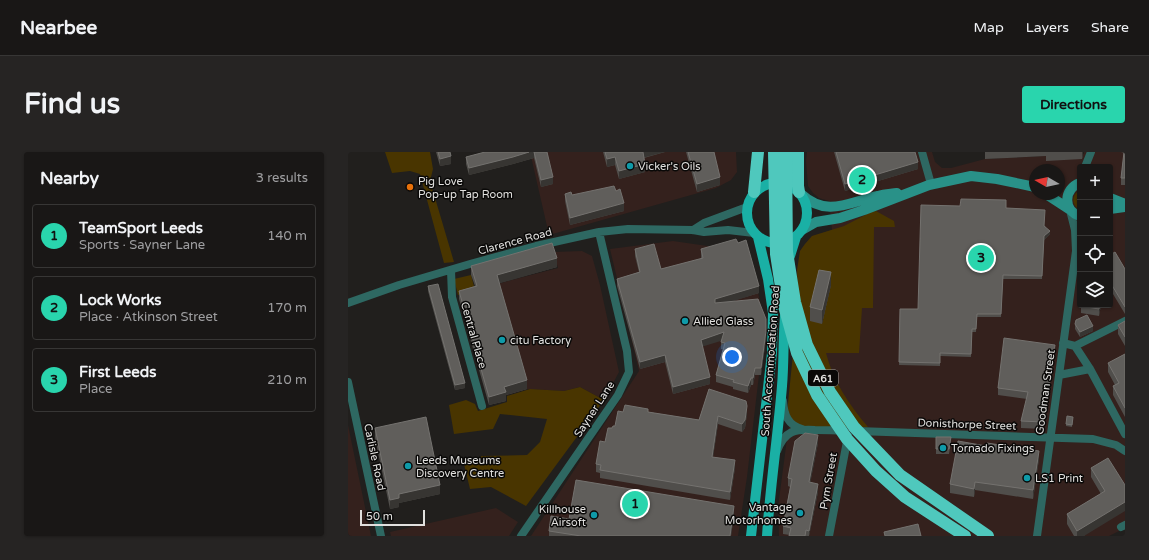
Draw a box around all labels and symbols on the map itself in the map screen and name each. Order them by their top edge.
place label: Vicker's Oils [638,160,701,173]
marker: Vicker's Oils [625,161,635,171]
north arrow [1029,164,1065,200]
pin: 2 [849,165,875,195]
place label: Pig Love Pop-up Tap Room [418,175,513,201]
marker: Pig Love Pop-up Tap Room [405,182,415,192]
street label: Clarence Road [477,225,554,258]
pin: 3 [968,243,994,273]
street label: South Accommodation Road [759,285,782,437]
street label: Central Place [458,300,489,370]
place label: Allied Glass [693,315,753,328]
marker: Allied Glass [680,316,690,326]
place label: citu Factory [510,334,571,347]
marker: citu Factory [497,335,507,345]
your location [722,347,742,367]
street label: Goodman Street [1033,349,1058,436]
road number: A61 [808,370,838,386]
street label: Sayner Lane [571,379,617,440]
street label: Donisthorpe Street [917,416,1017,433]
street label: Carlisle Road [361,422,388,492]
place label: Tornado Fixings [951,442,1034,455]
marker: Tornado Fixings [938,443,948,453]
street label: Pym Street [817,452,840,511]
place label: Leeds Museums Discovery Centre [416,454,504,480]
marker: Leeds Museums Discovery Centre [403,461,413,471]
place label: LS1 Print [1035,472,1083,485]
marker: LS1 Print [1022,473,1032,483]
pin: 1 [622,489,648,519]
place label: Vantage Motorhomes [725,501,792,527]
place label: Killhouse Airsoft [539,503,586,529]
scale bar [360,508,425,527]
marker: Vantage Motorhomes [795,508,805,518]
marker: Killhouse Airsoft [589,510,599,520]

